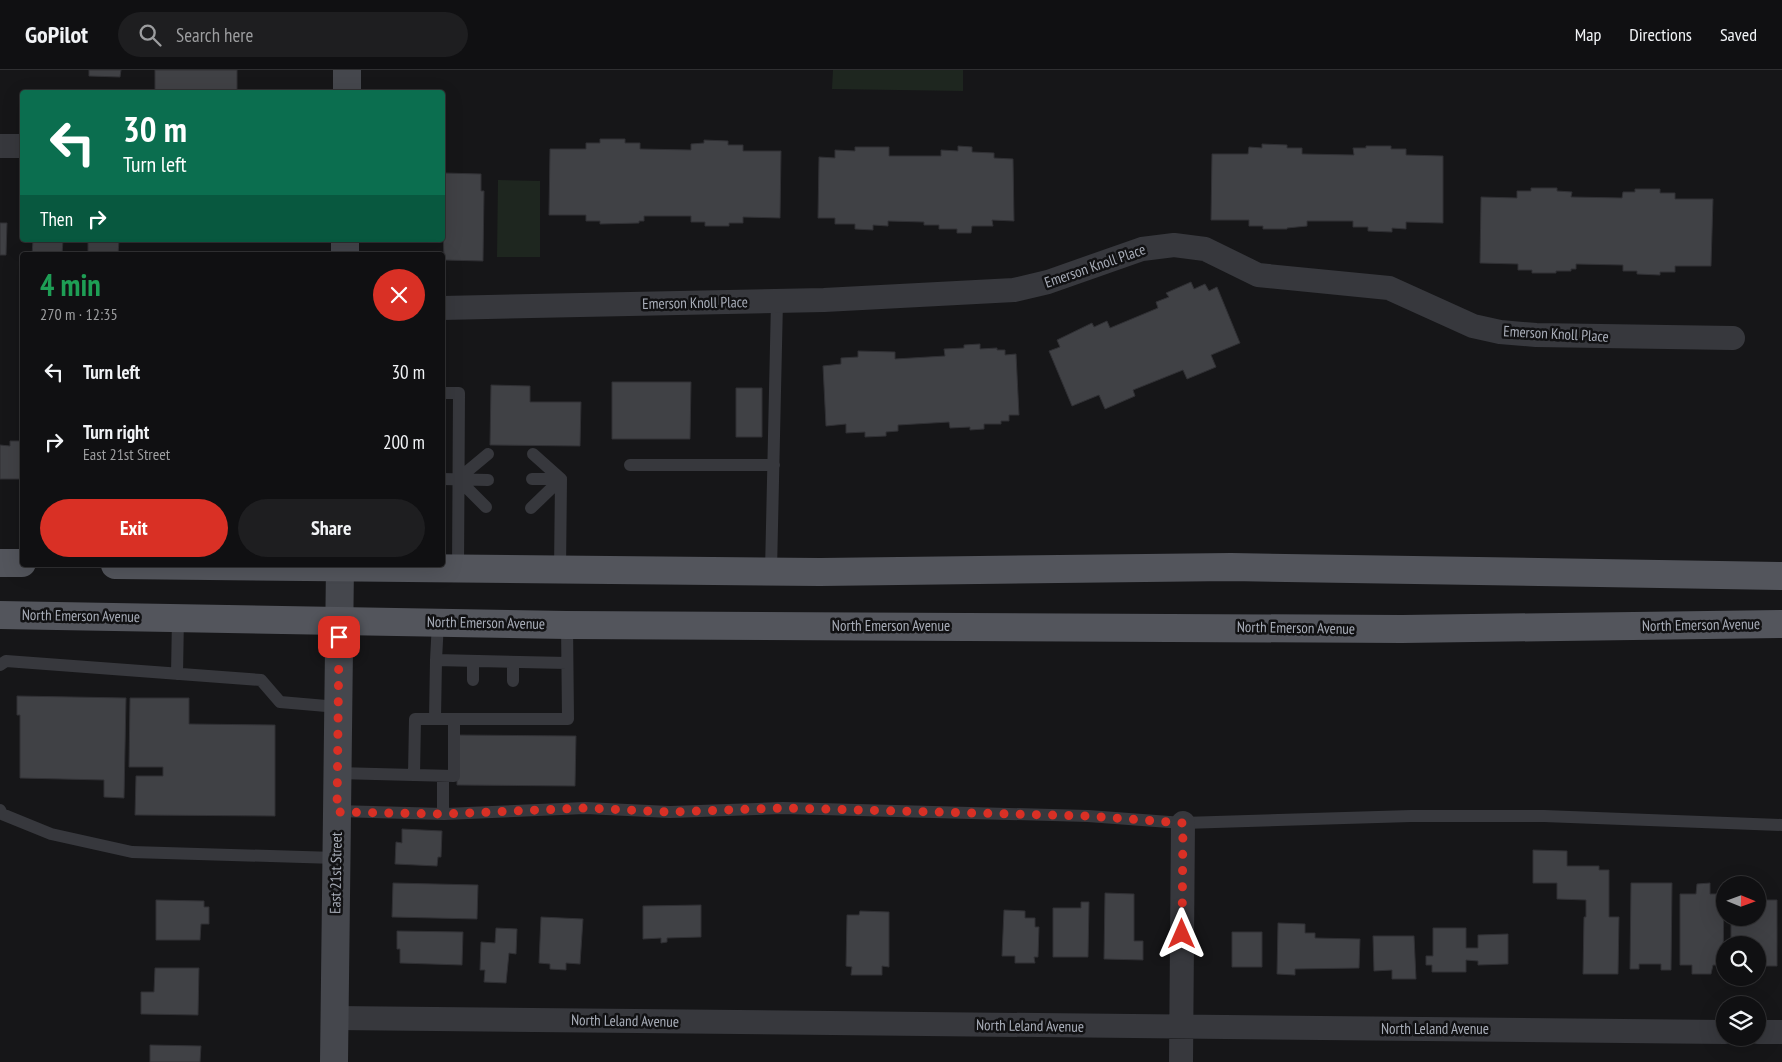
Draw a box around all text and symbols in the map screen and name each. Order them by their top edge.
search box [118,12,468,57]
text: GoPilot [25,19,88,50]
icon: search [136,21,164,49]
text: Search here [176,23,253,47]
text: Map [1575,23,1601,46]
text: Directions [1629,23,1692,46]
text: Saved [1720,23,1757,46]
text: 30 m [123,106,187,152]
icon: left [40,110,105,175]
text: Turn left [123,150,187,178]
icon: right [83,205,111,233]
text: Then [40,207,73,231]
street label: Emerson Knoll Place [1042,239,1148,292]
text: 4 min [40,265,101,304]
button: close [373,269,425,321]
street label: Emerson Knoll Place [642,292,748,313]
text: 270 m · 12:35 [40,304,118,324]
street label: Emerson Knoll Place [1503,321,1609,346]
icon: left [40,358,68,386]
text: Turn left [83,360,140,384]
text: 30 m [392,360,425,384]
text: Turn right [83,420,149,444]
icon: right [40,428,68,456]
text: 200 m [383,430,425,454]
text: East 21st Street [83,444,170,464]
button: Exit [40,499,228,557]
button: Share [238,499,425,557]
street label: North Emerson Avenue [22,605,140,626]
street label: North Emerson Avenue [427,612,545,633]
street label: North Emerson Avenue [1642,614,1760,635]
pin [318,616,360,658]
street label: North Emerson Avenue [832,616,950,635]
street label: North Emerson Avenue [1237,617,1355,638]
icon: arrive [325,623,353,651]
street label: East 21st Street [325,832,346,914]
north arrow [1716,876,1766,926]
map controls [1716,876,1766,1046]
position arrow [1155,907,1207,959]
button: search [1716,936,1766,986]
button: layers [1716,996,1766,1046]
street label: North Leland Avenue [571,1010,679,1031]
street label: North Leland Avenue [976,1015,1084,1036]
street label: North Leland Avenue [1381,1019,1489,1038]

